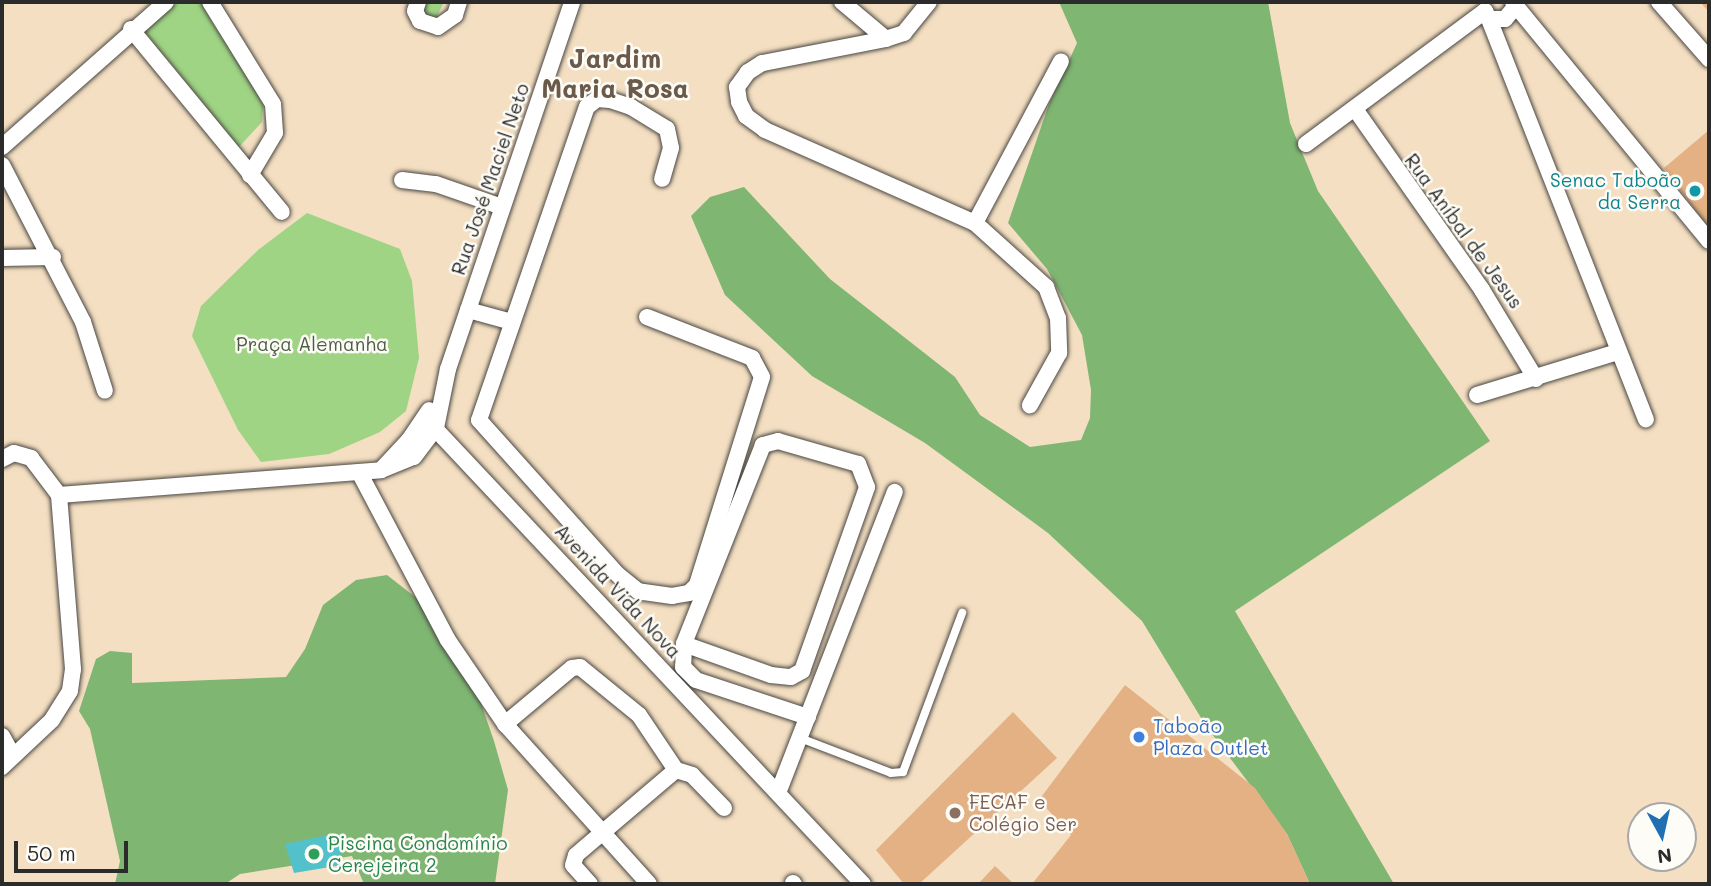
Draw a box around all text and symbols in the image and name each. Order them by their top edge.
district label: Jardim Maria Rosa [541,43,689,104]
street label: Rua José Maciel Neto [446,80,534,278]
street label: Rua Aníbal de Jesus [1400,149,1528,313]
place label: Senac Taboão da Serra [1550,169,1681,213]
marker: Senac Taboão da Serra [1687,183,1703,199]
park label: Praça Alemanha [236,333,388,355]
street label: Avenida Vida Nova [550,519,686,663]
place label: Taboão Plaza Outlet [1153,715,1268,759]
marker: Taboão Plaza Outlet [1131,729,1147,745]
place label: FECAF e Colégio Ser [969,791,1077,835]
north arrow [1627,802,1697,872]
marker: FECAF e Colégio Ser [947,805,963,821]
scale bar [18,826,131,870]
place label: Piscina Condomínio Cerejeira 2 [328,832,507,876]
text: 50 m [27,839,76,866]
text: N [1656,843,1674,870]
marker: Piscina Condomínio Cerejeira 2 [306,846,322,862]

